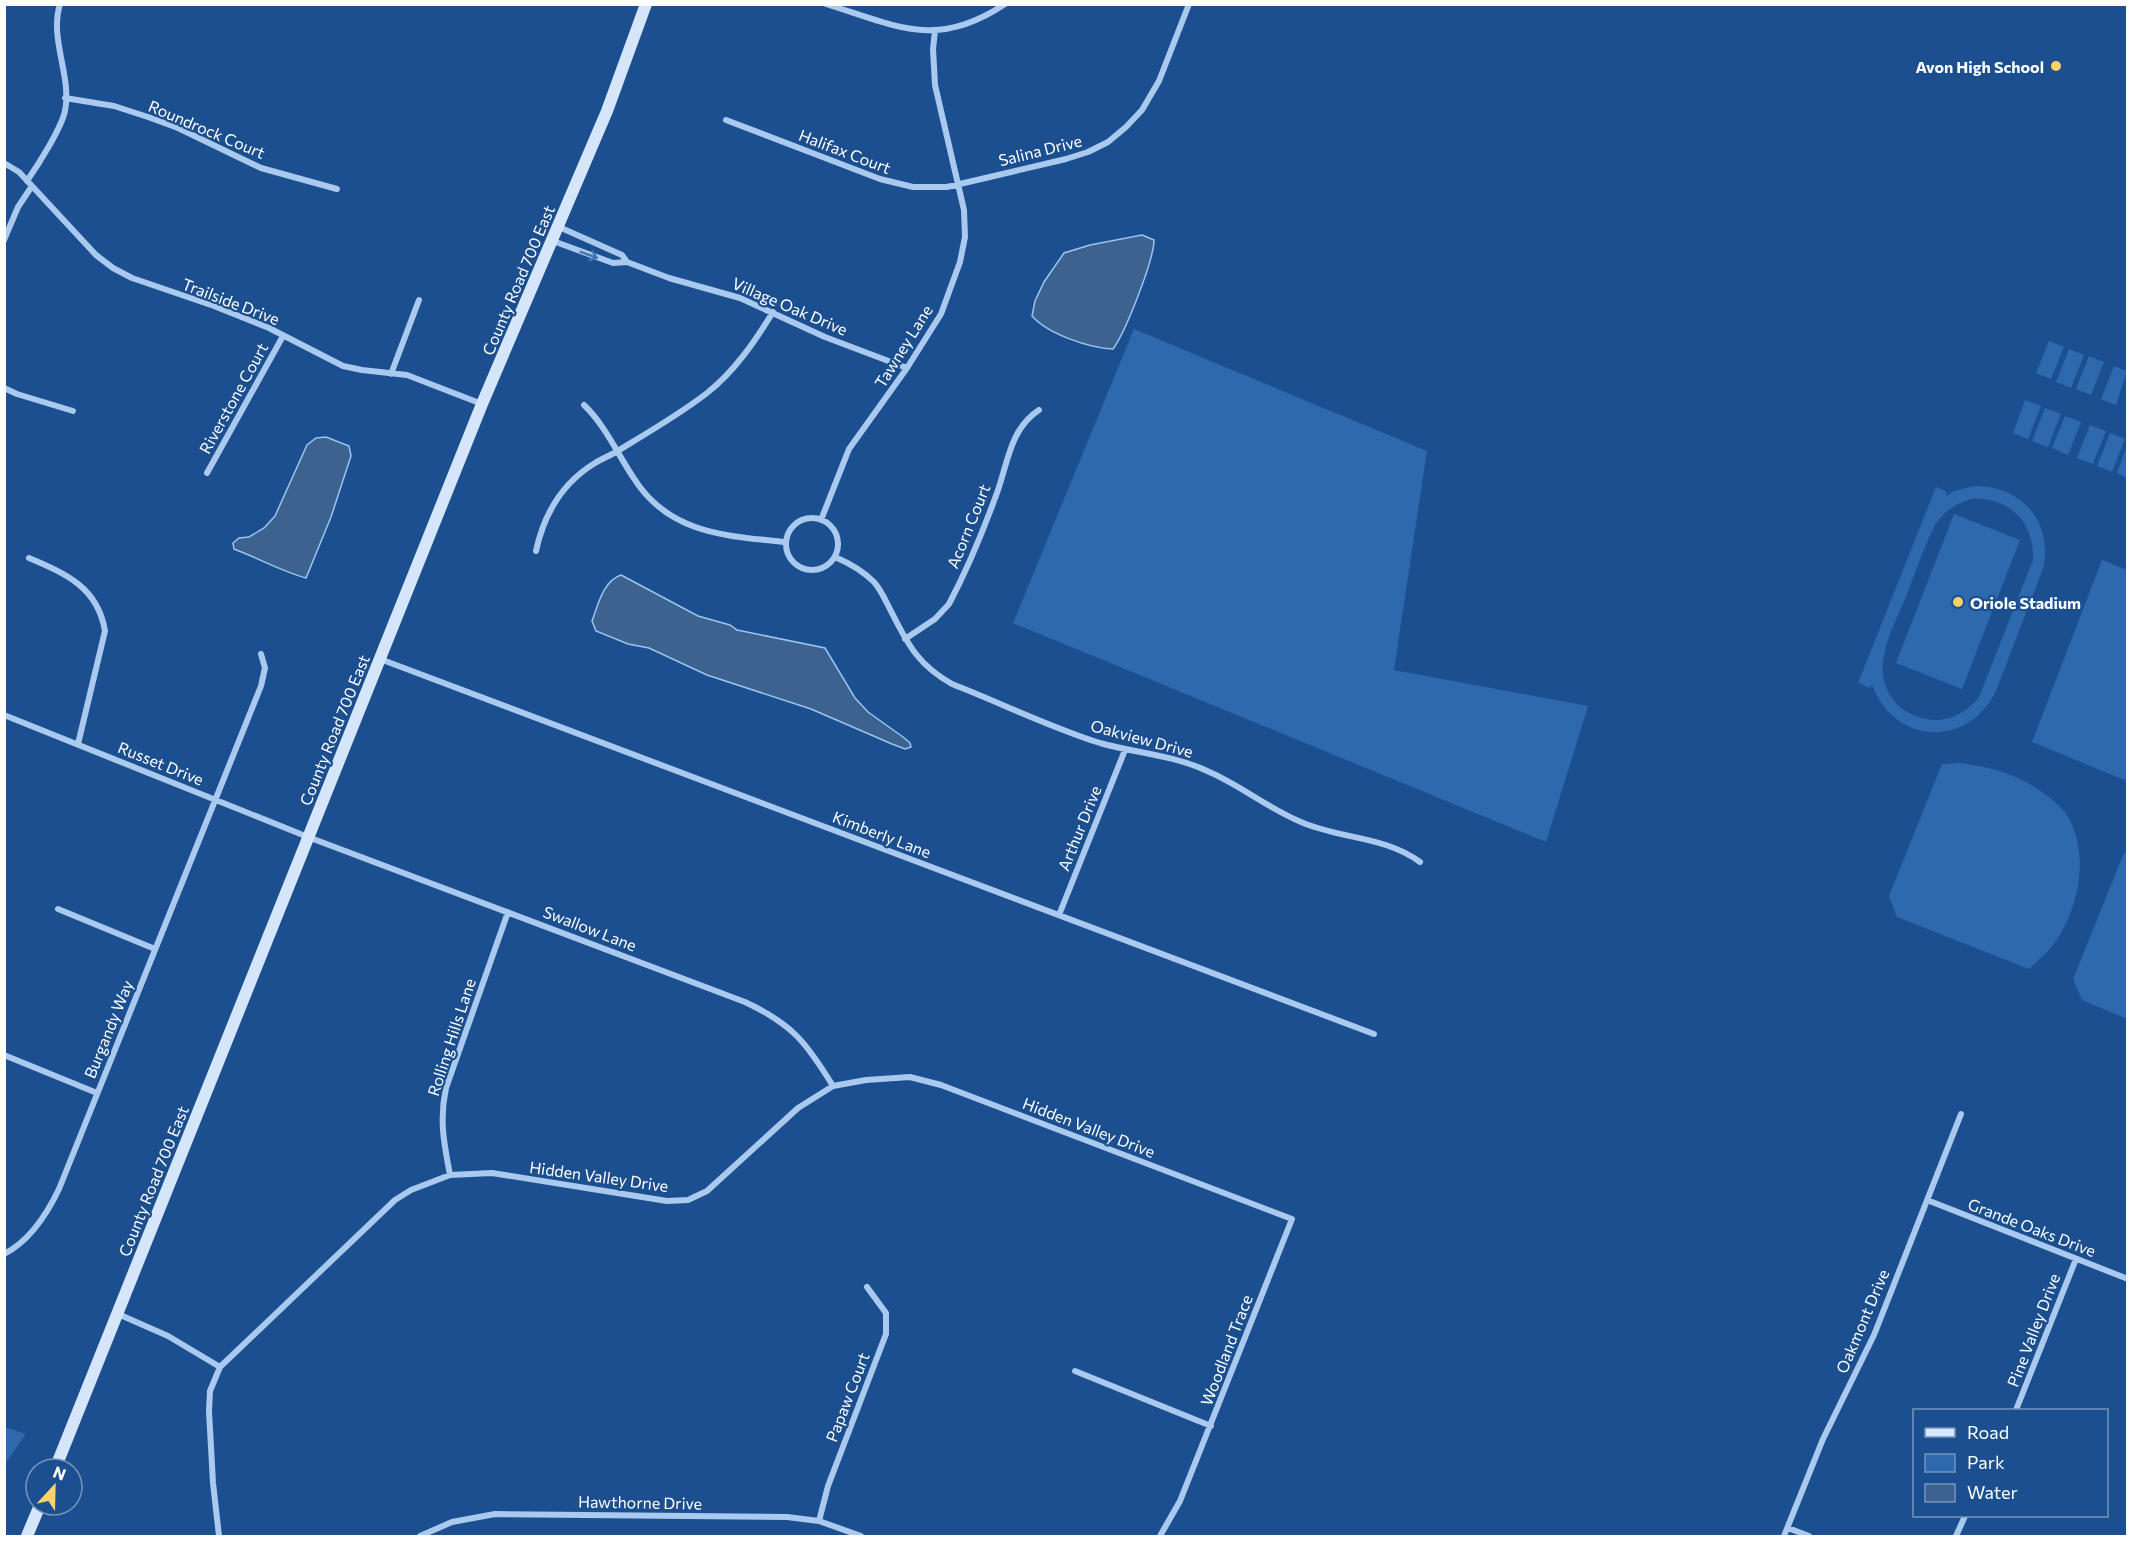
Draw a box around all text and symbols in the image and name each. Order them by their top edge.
place label: Avon High School [1915,57,2044,76]
marker: Avon High School [2049,59,2063,73]
street label: Roundrock Court [146,96,269,162]
street label: Halifax Court [796,125,894,177]
street label: Salina Drive [996,130,1084,170]
street label: County Road 700 East [478,202,558,358]
one-way arrow [580,250,598,261]
street label: Village Oak Drive [729,273,851,339]
street label: Trailside Drive [180,274,282,328]
street label: Tawney Lane [870,301,936,391]
street label: Riverstone Court [195,339,271,457]
street label: Acorn Court [942,481,994,571]
place label: Oriole Stadium [1970,593,2081,612]
marker: Oriole Stadium [1951,595,1965,609]
street label: County Road 700 East [295,651,373,808]
street label: Oakview Drive [1089,715,1195,761]
street label: Russet Drive [115,737,207,789]
street label: Arthur Drive [1053,783,1105,873]
street label: Kimberly Lane [830,807,934,861]
street label: Swallow Lane [541,901,639,955]
street label: Rolling Hills Lane [423,976,479,1098]
street label: Burgandy Way [80,977,136,1081]
street label: Hidden Valley Drive [1020,1093,1158,1161]
street label: County Road 700 East [114,1102,192,1259]
street label: Hidden Valley Drive [528,1157,670,1195]
street label: Grande Oaks Drive [1965,1194,2099,1260]
street label: Oakmont Drive [1832,1266,1892,1376]
street label: Pine Valley Drive [2003,1271,2063,1389]
street label: Woodland Trace [1196,1292,1256,1408]
street label: Papaw Court [821,1349,873,1444]
legend [1913,1409,2108,1517]
text: Road [1967,1421,2009,1443]
text: Park [1967,1451,2005,1473]
north arrow [24,1457,84,1517]
text: N [51,1462,69,1484]
text: Water [1967,1481,2018,1503]
street label: Hawthorne Drive [578,1491,702,1513]

